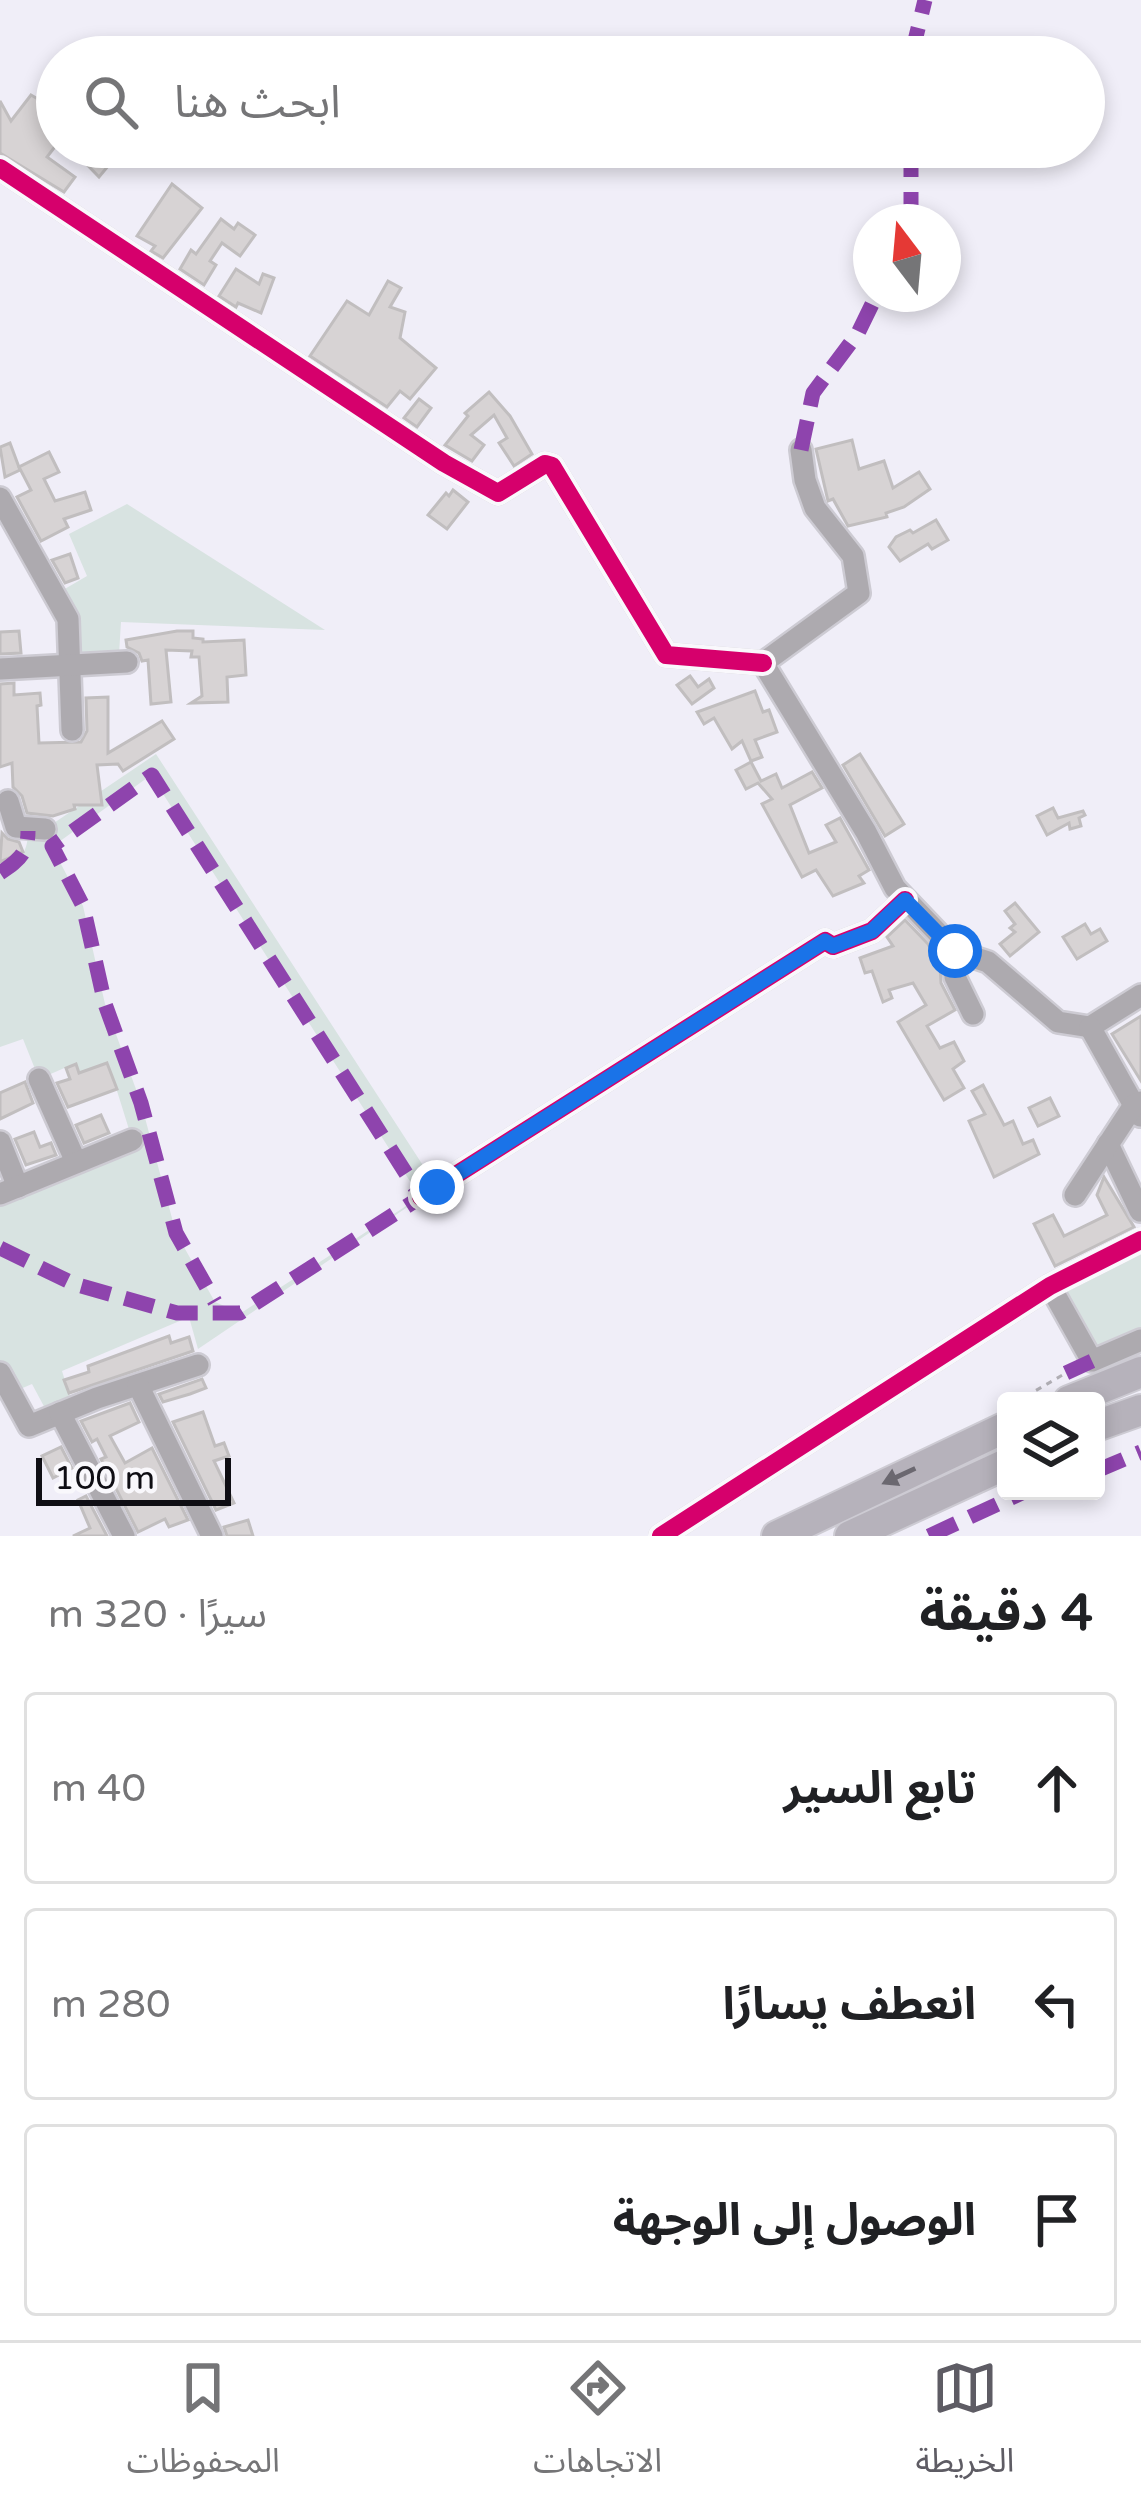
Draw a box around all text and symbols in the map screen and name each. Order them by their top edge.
search box [36,36,1105,168]
icon: search [78,69,144,135]
text: ابحث هنا [174,76,341,130]
north arrow [853,204,961,312]
route start [928,924,982,978]
route end [410,1160,464,1214]
map controls [997,1392,1105,1500]
button: layers [997,1392,1105,1500]
scale bar [36,1452,231,1505]
text: 100 m [54,1459,155,1498]
one-way arrow [881,1466,916,1486]
text: 4 دقيقة [919,1583,1093,1645]
text: سيرًا · 320 m [48,1591,267,1638]
icon: ahead [1024,1755,1090,1821]
text: تابع السير [784,1762,976,1816]
text: 40 m [51,1765,146,1812]
icon: left [1024,1971,1090,2037]
text: انعطف يسارًا [723,1978,976,2032]
text: 280 m [51,1981,170,2028]
icon: arrive [1024,2187,1090,2253]
text: الوصول إلى الوجهة [613,2194,976,2248]
tab: المحفوظات [127,2355,280,2496]
tab: الاتجاهات [533,2355,662,2496]
tab: الخريطة [915,2355,1014,2496]

